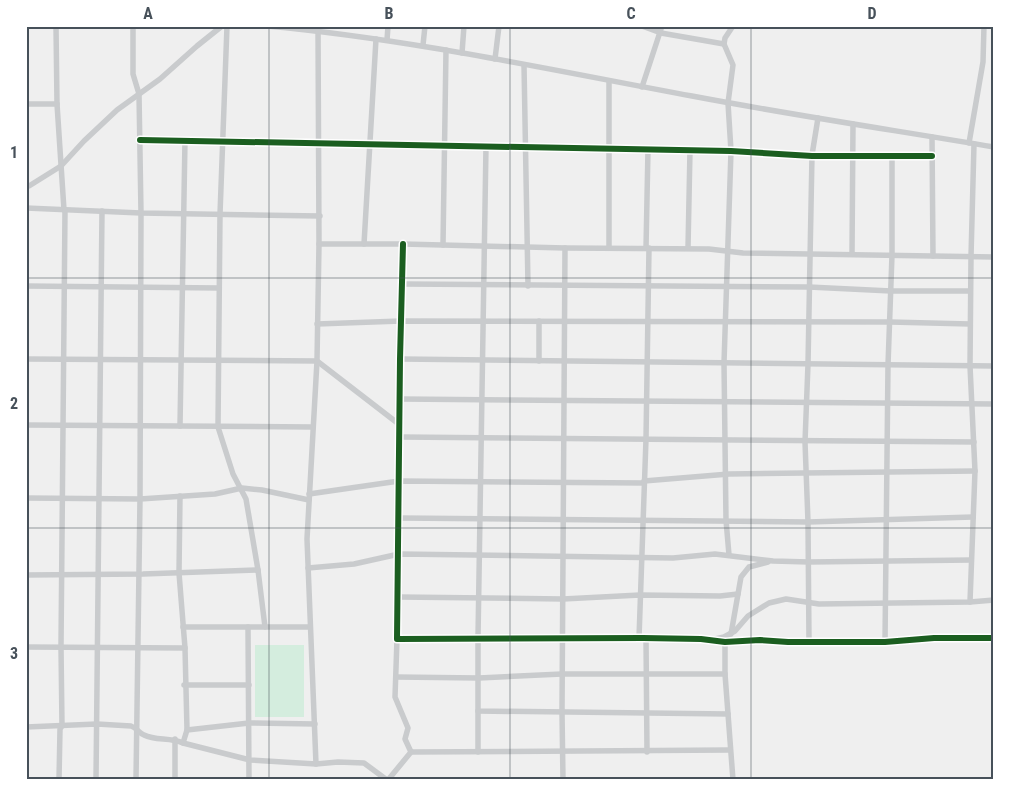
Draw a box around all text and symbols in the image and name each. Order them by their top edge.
text: A [143,4,153,23]
text: B [385,4,394,23]
text: C [626,4,636,23]
text: D [867,4,877,23]
text: 1 [10,143,18,162]
text: 2 [10,394,18,413]
text: 3 [10,644,18,663]

